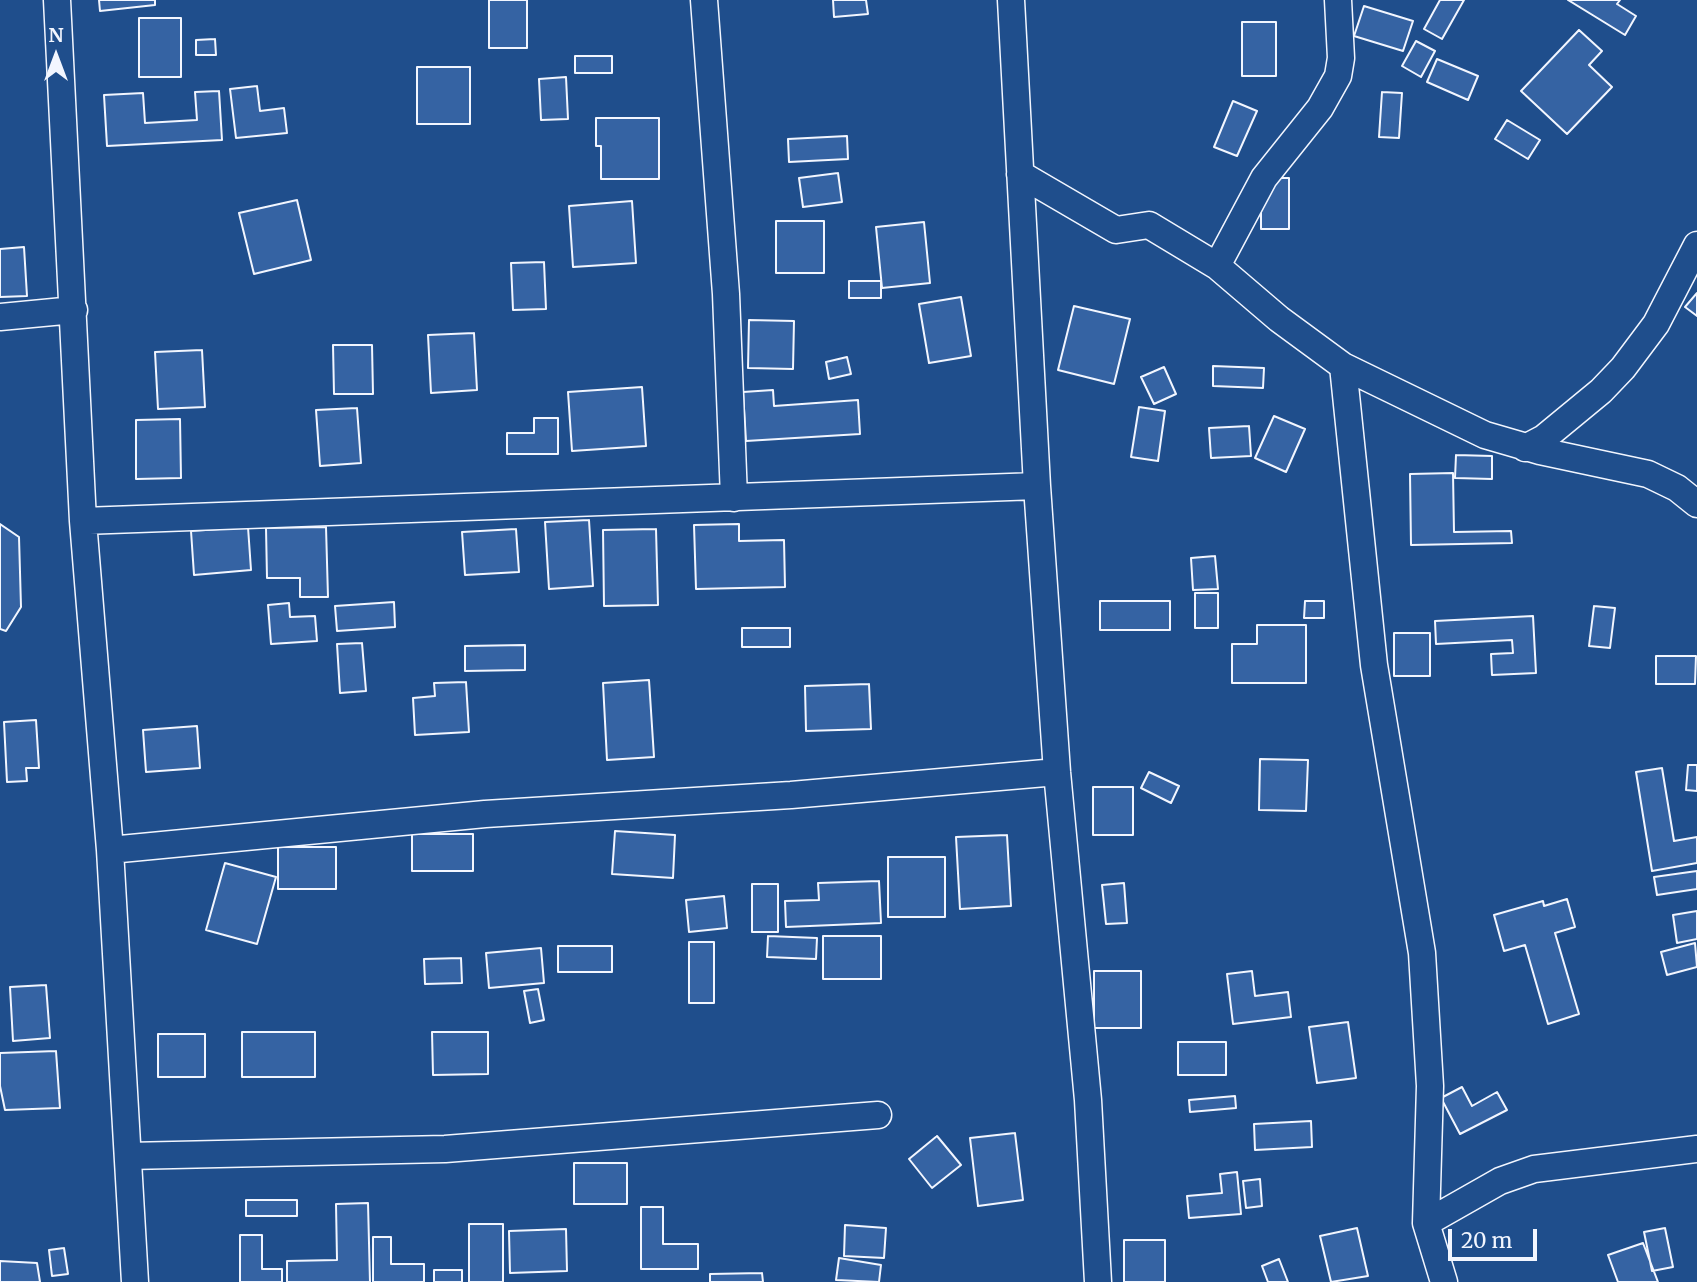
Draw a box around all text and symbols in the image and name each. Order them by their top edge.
north arrow [21,21,91,91]
text: N [48,23,64,47]
scale bar [1452,1216,1541,1260]
text: 20 m [1461,1227,1512,1254]

